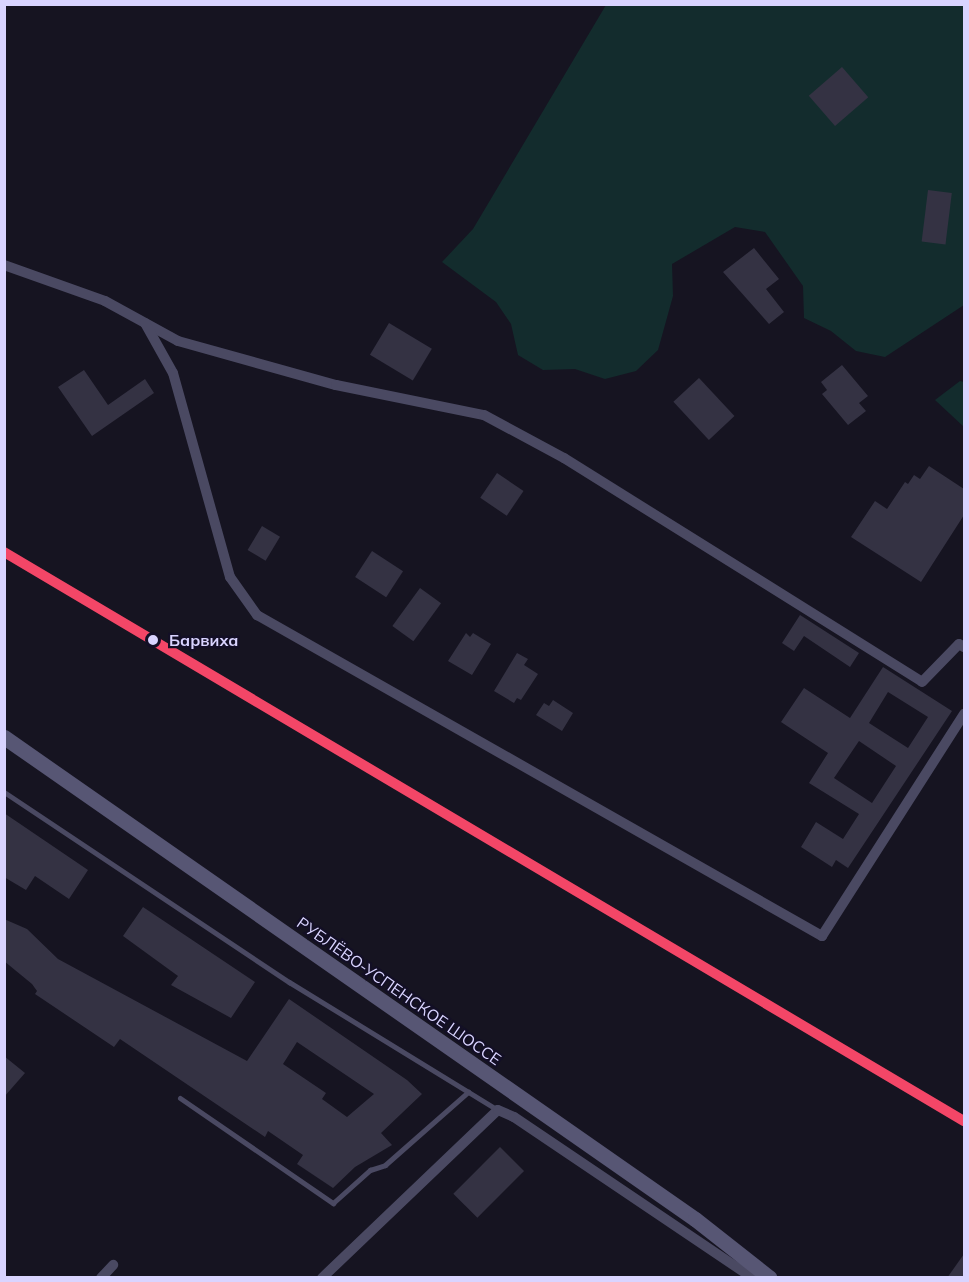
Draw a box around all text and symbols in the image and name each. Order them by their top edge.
marker: Барвиха [142,629,164,651]
place label: Барвиха [169,630,238,650]
street label: РУБЛЁВО-УСПЕНСКОЕ ШОССЕ [293,913,505,1069]

